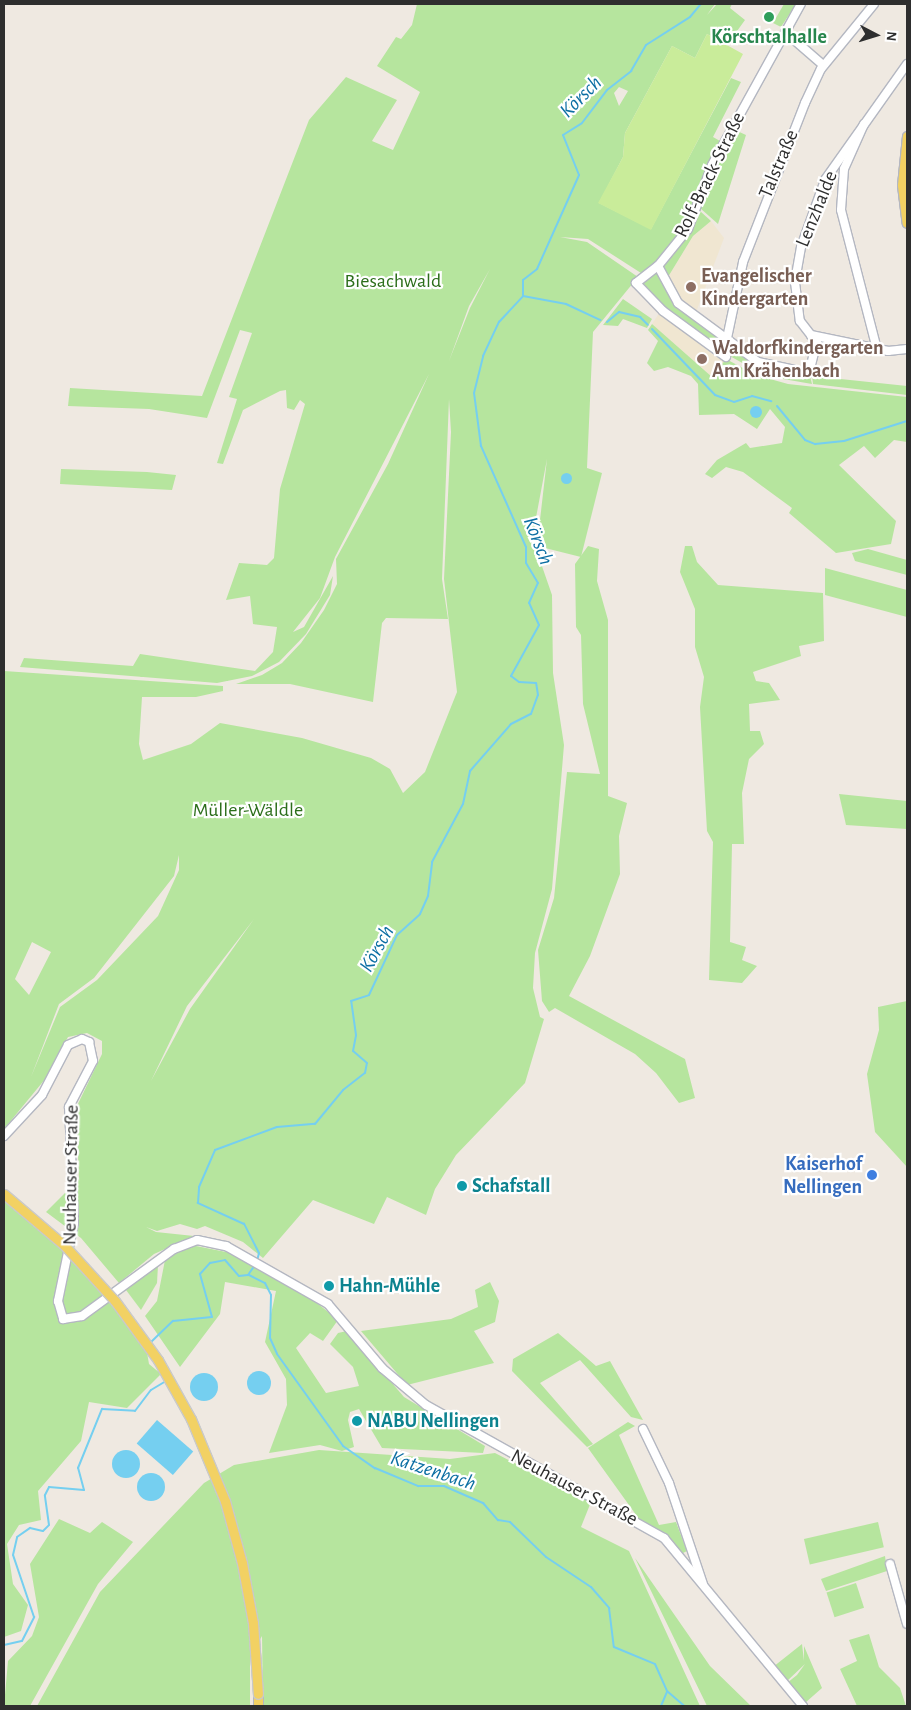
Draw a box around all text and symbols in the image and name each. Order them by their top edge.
north arrow [851,10,901,60]
marker: Körschtalhalle [763,11,775,23]
place label: Körschtalhalle [711,25,827,49]
text: N [884,31,898,42]
water label: Körsch [555,71,607,123]
street label: Rolf-Brack-Straße [669,108,751,242]
street label: Talstraße [754,126,804,202]
street label: Lenzhalde [791,167,843,251]
place label: Evangelischer Kindergarten [701,264,812,311]
park label: Biesachwald [345,269,441,293]
marker: Evangelischer Kindergarten [685,281,697,293]
place label: Waldorfkindergarten Am Krähenbach [712,336,883,383]
marker: Waldorfkindergarten Am Krähenbach [696,353,708,365]
water label: Körsch [517,513,559,569]
park label: Müller-Wäldle [193,798,303,822]
water label: Körsch [354,921,400,977]
street label: Neuhauser Straße [58,1105,84,1245]
place label: Kaiserhof Nellingen [783,1152,862,1199]
marker: Kaiserhof Nellingen [866,1169,878,1181]
place label: Schafstall [472,1174,550,1198]
marker: Schafstall [456,1180,468,1192]
place label: Hahn-Mühle [339,1274,440,1298]
marker: Hahn-Mühle [323,1280,335,1292]
place label: NABU Nellingen [367,1409,499,1433]
marker: NABU Nellingen [351,1415,363,1427]
street label: Neuhauser Straße [506,1444,642,1532]
water label: Katzenbach [387,1445,479,1497]

